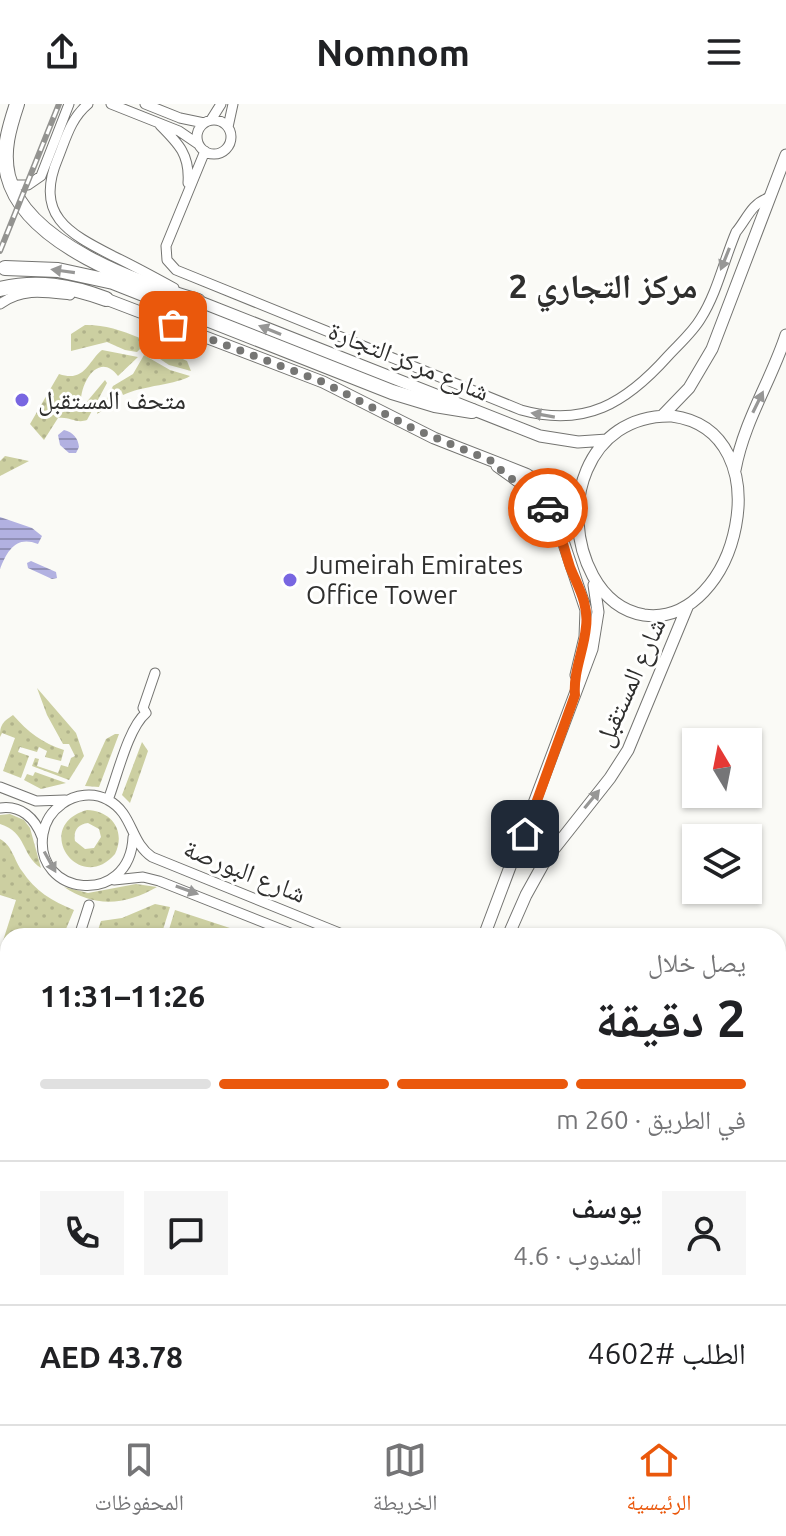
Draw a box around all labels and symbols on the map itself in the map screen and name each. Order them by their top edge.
one-way arrow [718,247,731,271]
one-way arrow [51,264,76,277]
district label: مركز التجاري 2 [508,266,698,313]
pin [139,291,207,359]
street label: شارع مركز التجارة [324,315,494,408]
one-way arrow [258,323,282,336]
place label: متحف المستقبل [38,385,186,416]
one-way arrow [751,390,765,413]
marker: متحف المستقبل [13,391,31,409]
one-way arrow [530,408,555,420]
courier [508,468,588,548]
place label: Jumeirah Emirates Office Tower [306,550,523,609]
marker: Jumeirah Emirates Office Tower [281,571,299,589]
street label: شارع المستقبل [588,613,673,751]
north arrow [682,728,762,808]
one-way arrow [583,789,600,809]
pin [491,800,559,868]
street label: شارع البورصة [179,833,310,910]
one-way arrow [42,851,56,873]
one-way arrow [175,885,199,897]

